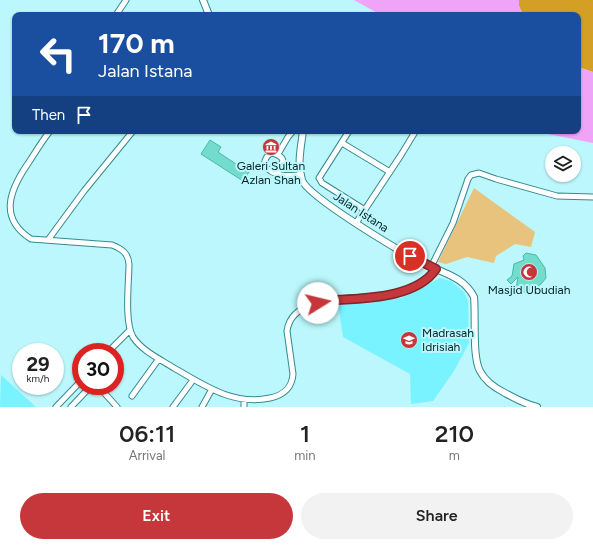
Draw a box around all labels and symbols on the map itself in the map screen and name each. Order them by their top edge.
museum icon: Galeri Sultan Azlan Shah [261,137,281,157]
place label: Galeri Sultan Azlan Shah [237,159,305,187]
street label: Jalan Istana [331,189,391,235]
pin [393,239,427,273]
mosque icon: Masjid Ubudiah [519,262,539,282]
position arrow [297,282,339,324]
place label: Masjid Ubudiah [488,283,571,297]
place label: Madrasah Idrisiah [422,326,474,354]
school or university icon: Madrasah Idrisiah [399,330,419,350]
speed limit sign: 30 [72,343,124,395]

